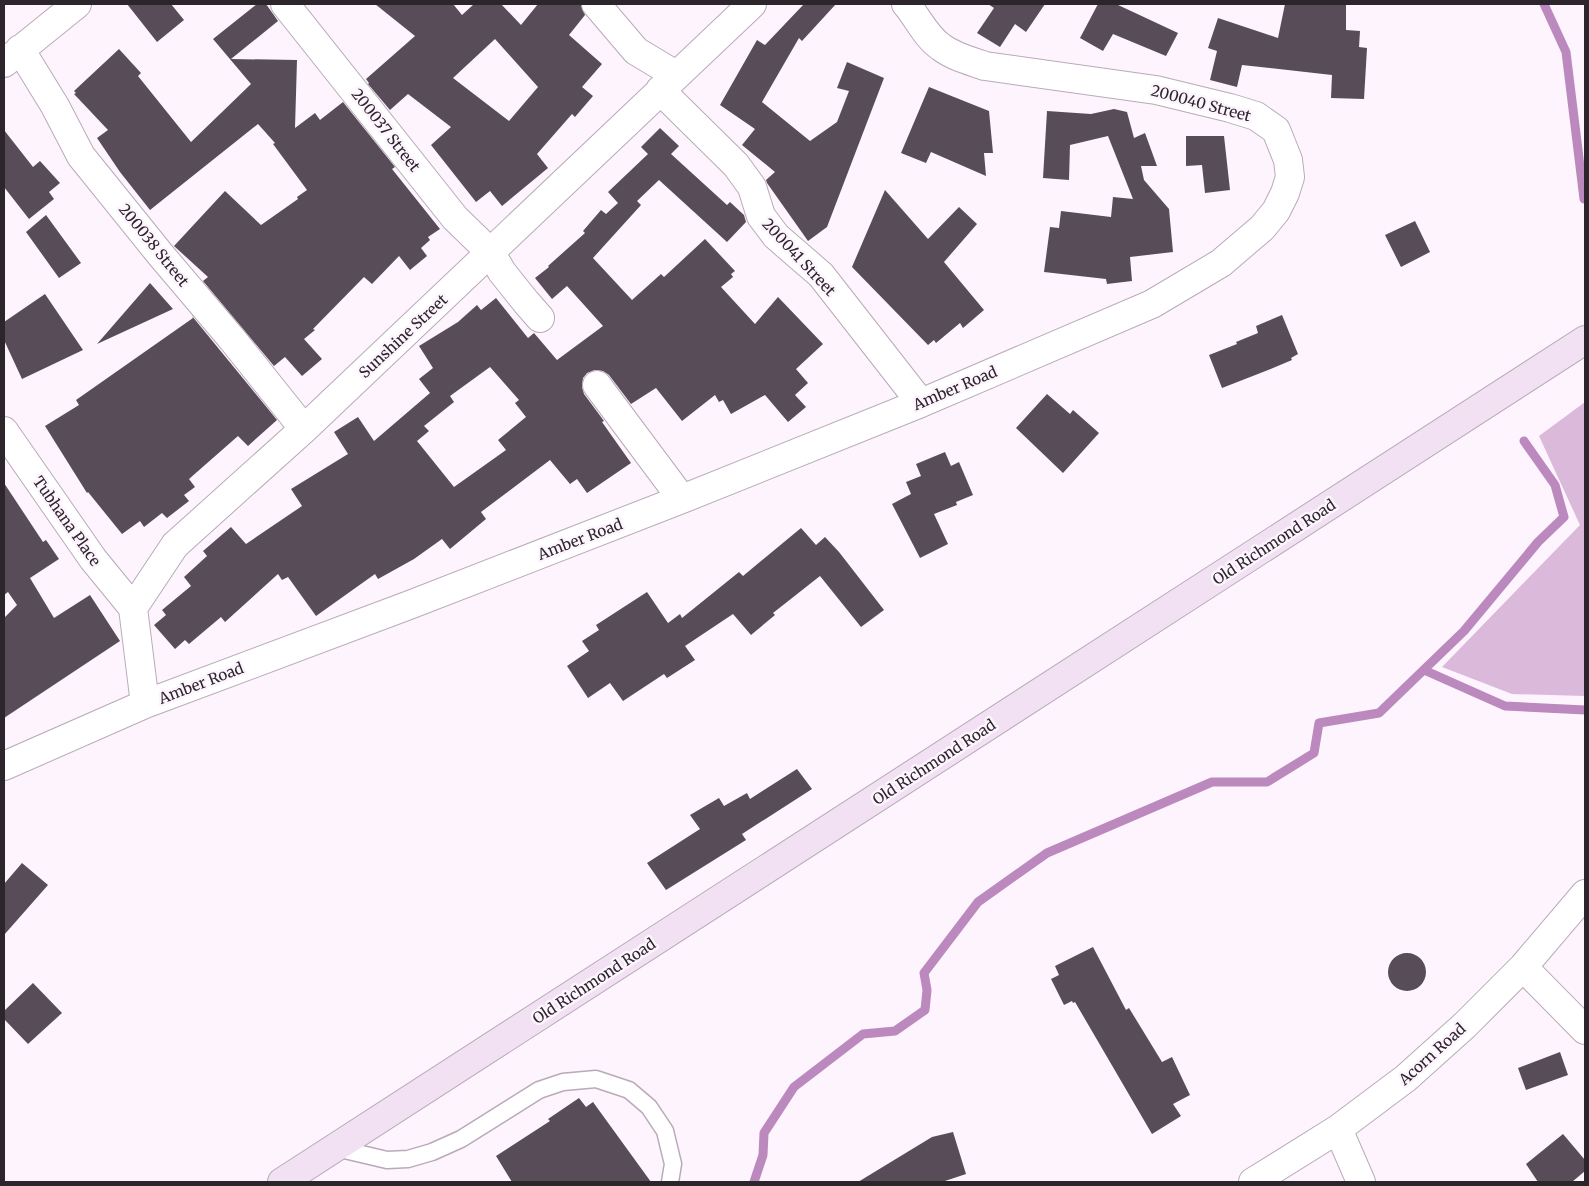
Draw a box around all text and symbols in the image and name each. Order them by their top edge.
street label: 200040 Street [1149,81,1253,126]
street label: 200037 Street [348,85,424,175]
street label: 200038 Street [115,200,193,290]
street label: 200041 Street [758,214,840,300]
street label: Sunshine Street [355,290,451,382]
street label: Amber Road [909,362,1000,415]
street label: Tubhana Place [29,472,105,570]
street label: Old Richmond Road [1209,495,1339,589]
street label: Amber Road [534,514,625,564]
street label: Amber Road [155,658,246,708]
street label: Old Richmond Road [869,715,999,809]
street label: Old Richmond Road [529,934,659,1028]
street label: Acorn Road [1394,1019,1469,1090]

